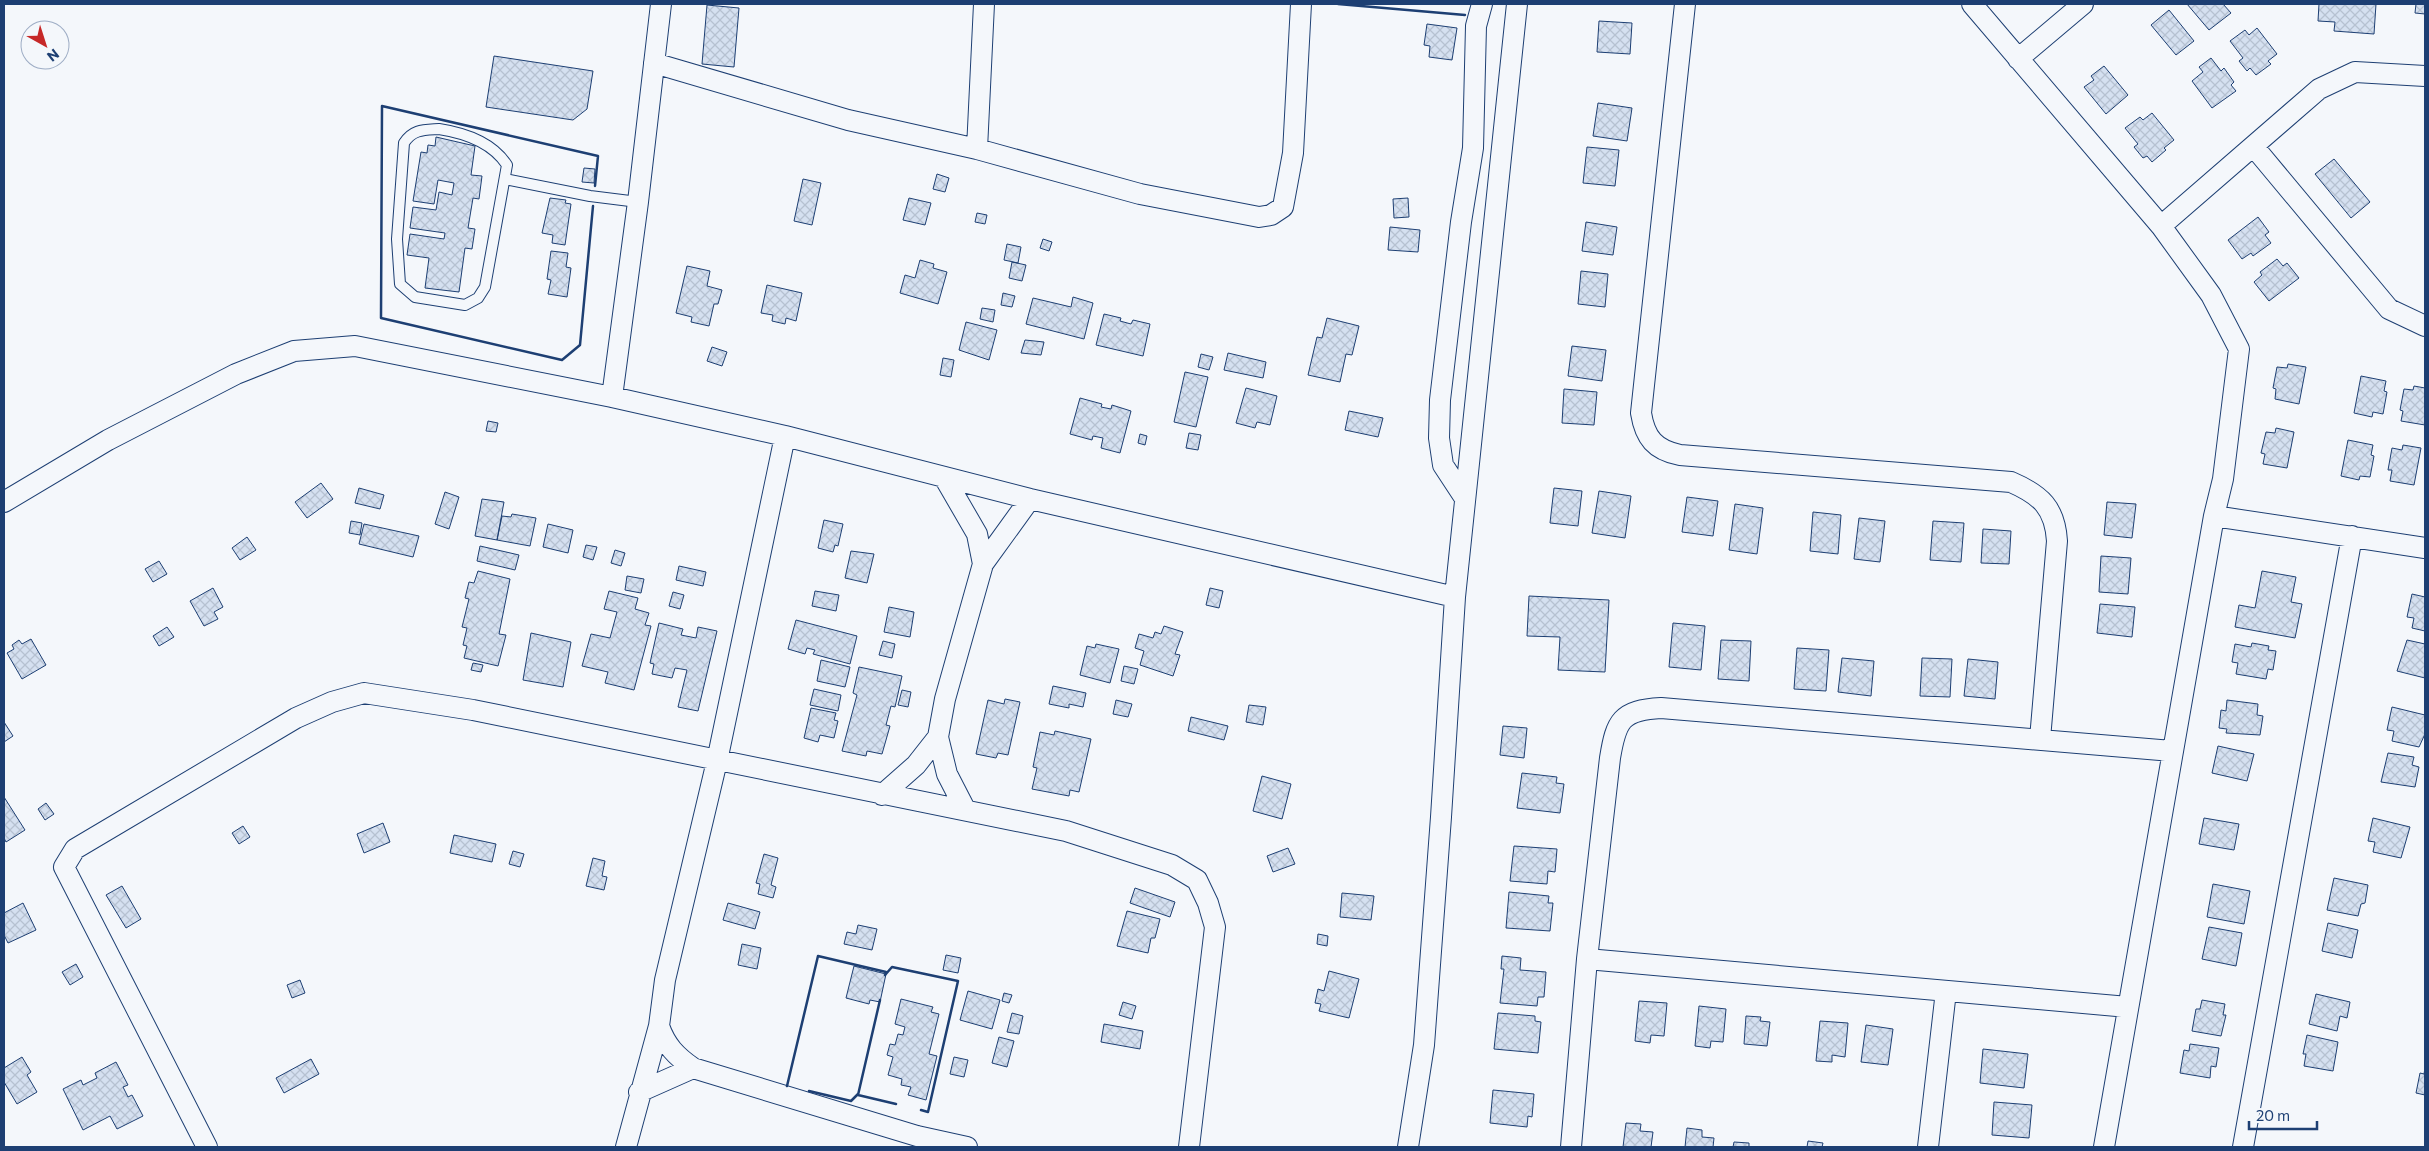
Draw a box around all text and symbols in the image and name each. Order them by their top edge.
north arrow [20,20,70,70]
text: N [44,46,63,65]
scale bar [2249,1098,2316,1130]
text: 20 m [2256,1106,2290,1124]

